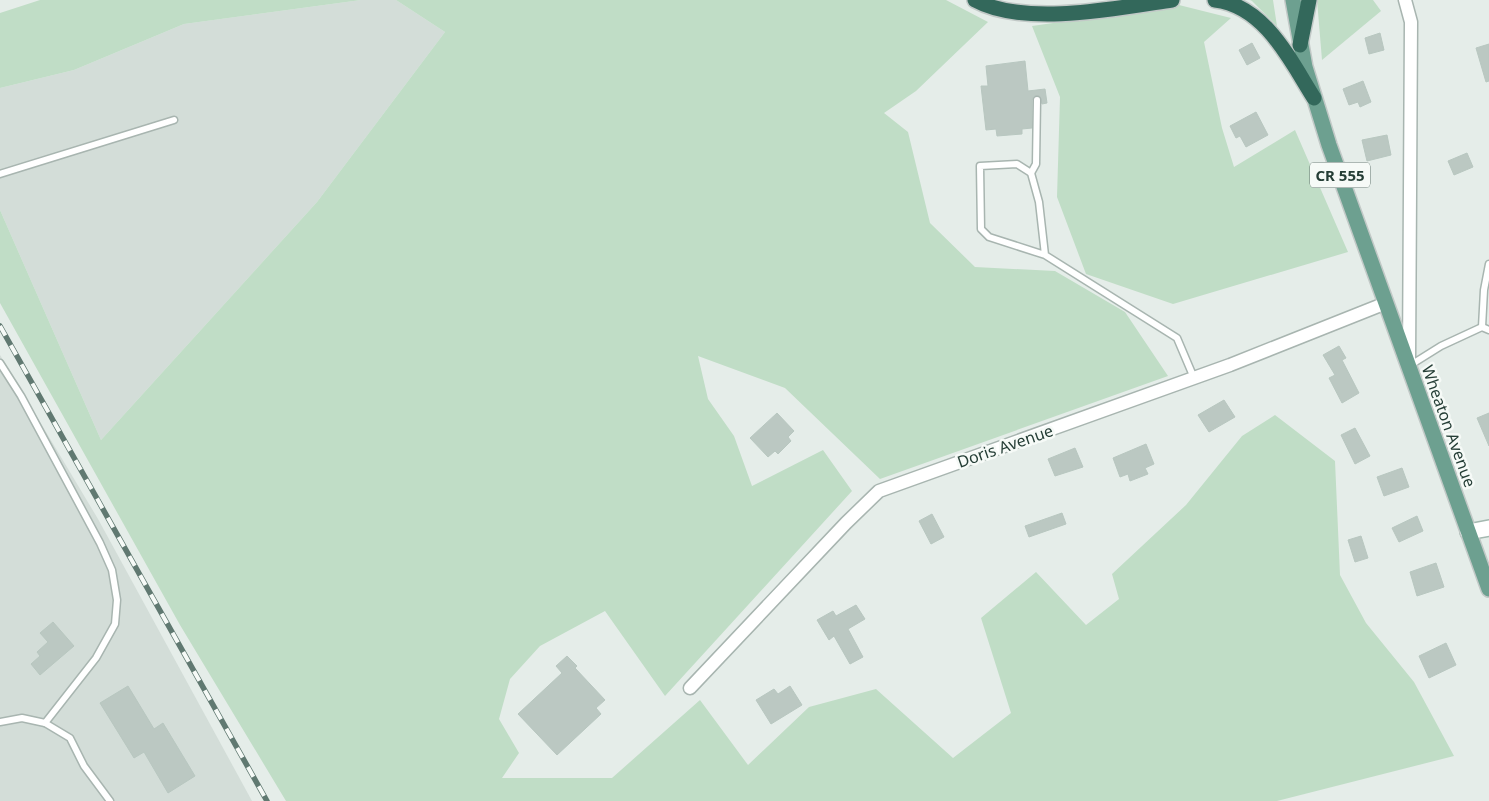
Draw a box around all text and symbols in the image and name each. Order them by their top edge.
road number: CR 555 [1310,162,1370,188]
street label: Wheaton Avenue [1417,362,1481,490]
street label: Doris Avenue [954,419,1056,473]

